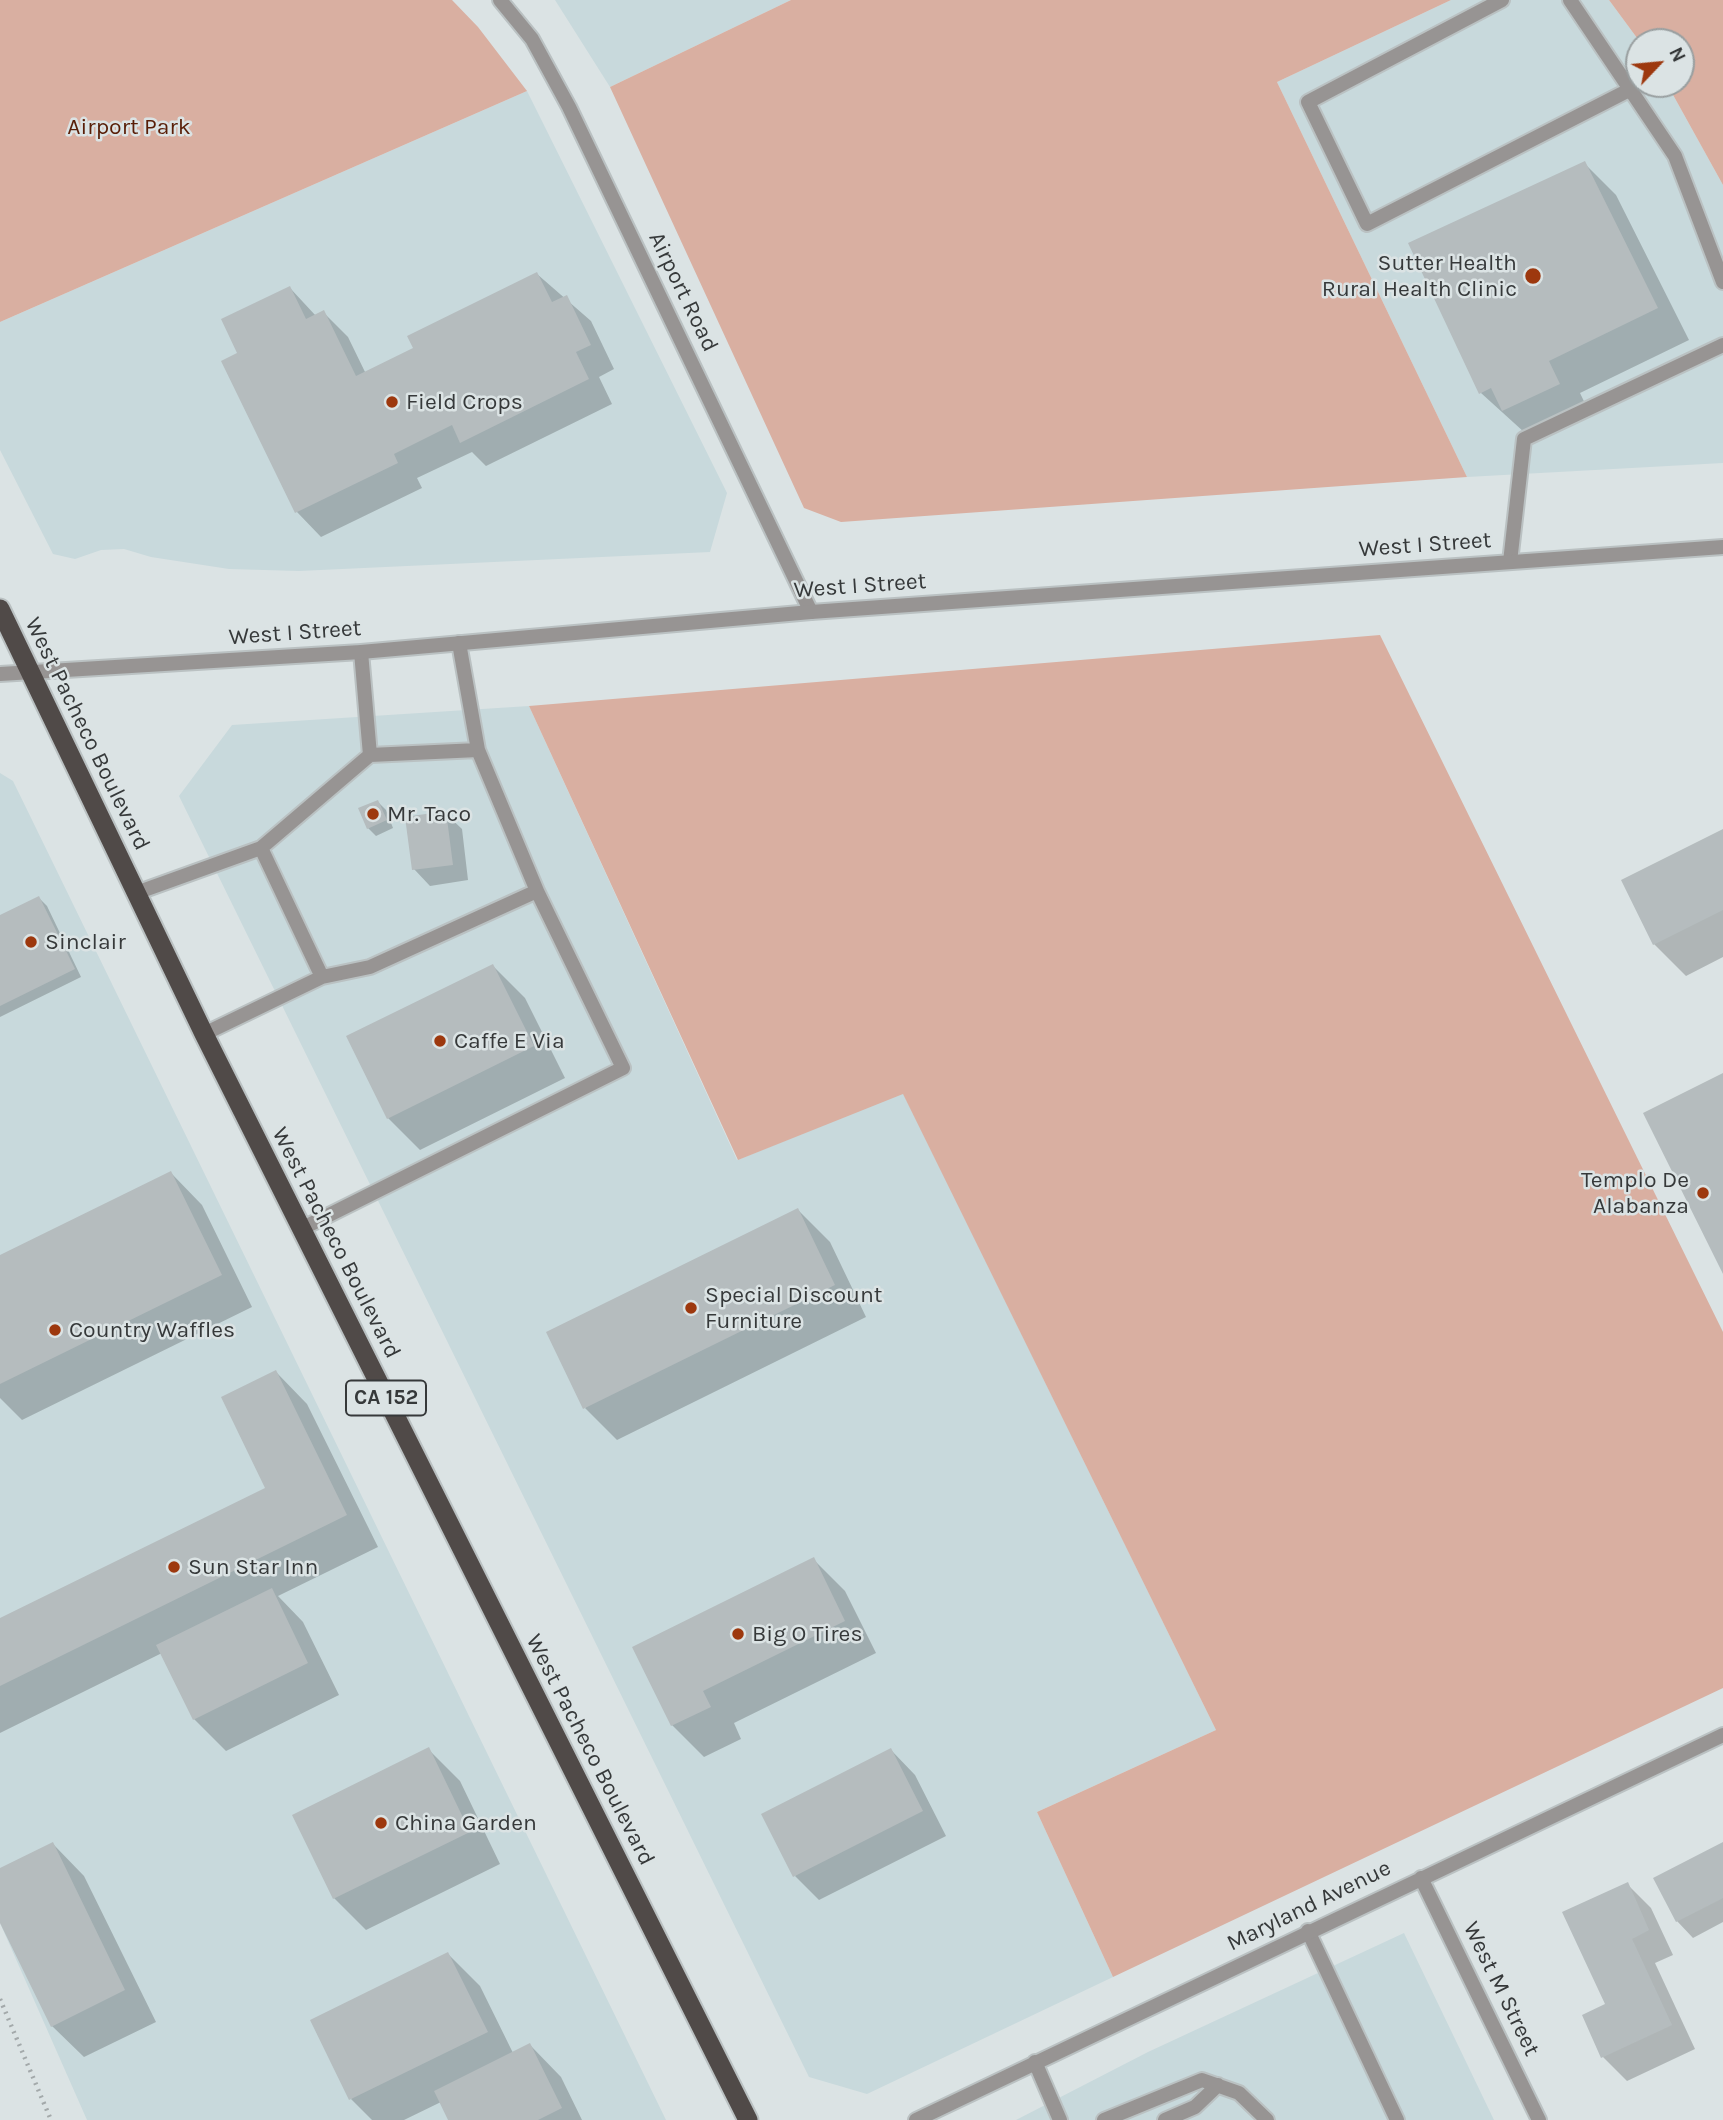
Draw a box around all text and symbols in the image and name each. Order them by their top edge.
north arrow [1625,28,1695,98]
text: N [1664,44,1690,66]
park label: Airport Park [67,113,191,141]
street label: Airport Road [642,228,724,356]
place label: Sutter Health Rural Health Clinic [1322,249,1517,303]
marker: Sutter Health Rural Health Clinic [1523,266,1543,286]
place label: Field Crops [406,388,523,416]
marker: Field Crops [384,394,400,410]
street label: West I Street [1358,527,1492,563]
street label: West I Street [793,568,927,604]
street label: West Pacheco Boulevard [19,613,155,855]
street label: West I Street [228,615,362,651]
place label: Mr. Taco [387,800,471,828]
marker: Mr. Taco [365,806,381,822]
place label: Sinclair [45,928,126,956]
marker: Sinclair [23,934,39,950]
place label: Caffe E Via [454,1027,565,1055]
marker: Caffe E Via [432,1033,448,1049]
street label: West Pacheco Boulevard [266,1123,406,1363]
place label: Templo De Alabanza [1581,1166,1689,1220]
marker: Templo De Alabanza [1695,1185,1711,1201]
place label: Special Discount Furniture [705,1281,882,1335]
marker: Special Discount Furniture [683,1300,699,1316]
place label: Country Waffles [69,1316,235,1344]
marker: Country Waffles [47,1322,63,1338]
road number: CA 152 [346,1380,426,1416]
place label: Sun Star Inn [188,1553,318,1581]
marker: Sun Star Inn [166,1559,182,1575]
place label: Big O Tires [752,1620,862,1648]
marker: Big O Tires [730,1626,746,1642]
street label: West Pacheco Boulevard [520,1630,660,1870]
place label: China Garden [395,1809,537,1837]
marker: China Garden [373,1815,389,1831]
street label: Maryland Avenue [1223,1854,1395,1958]
street label: West M Street [1457,1917,1545,2061]

